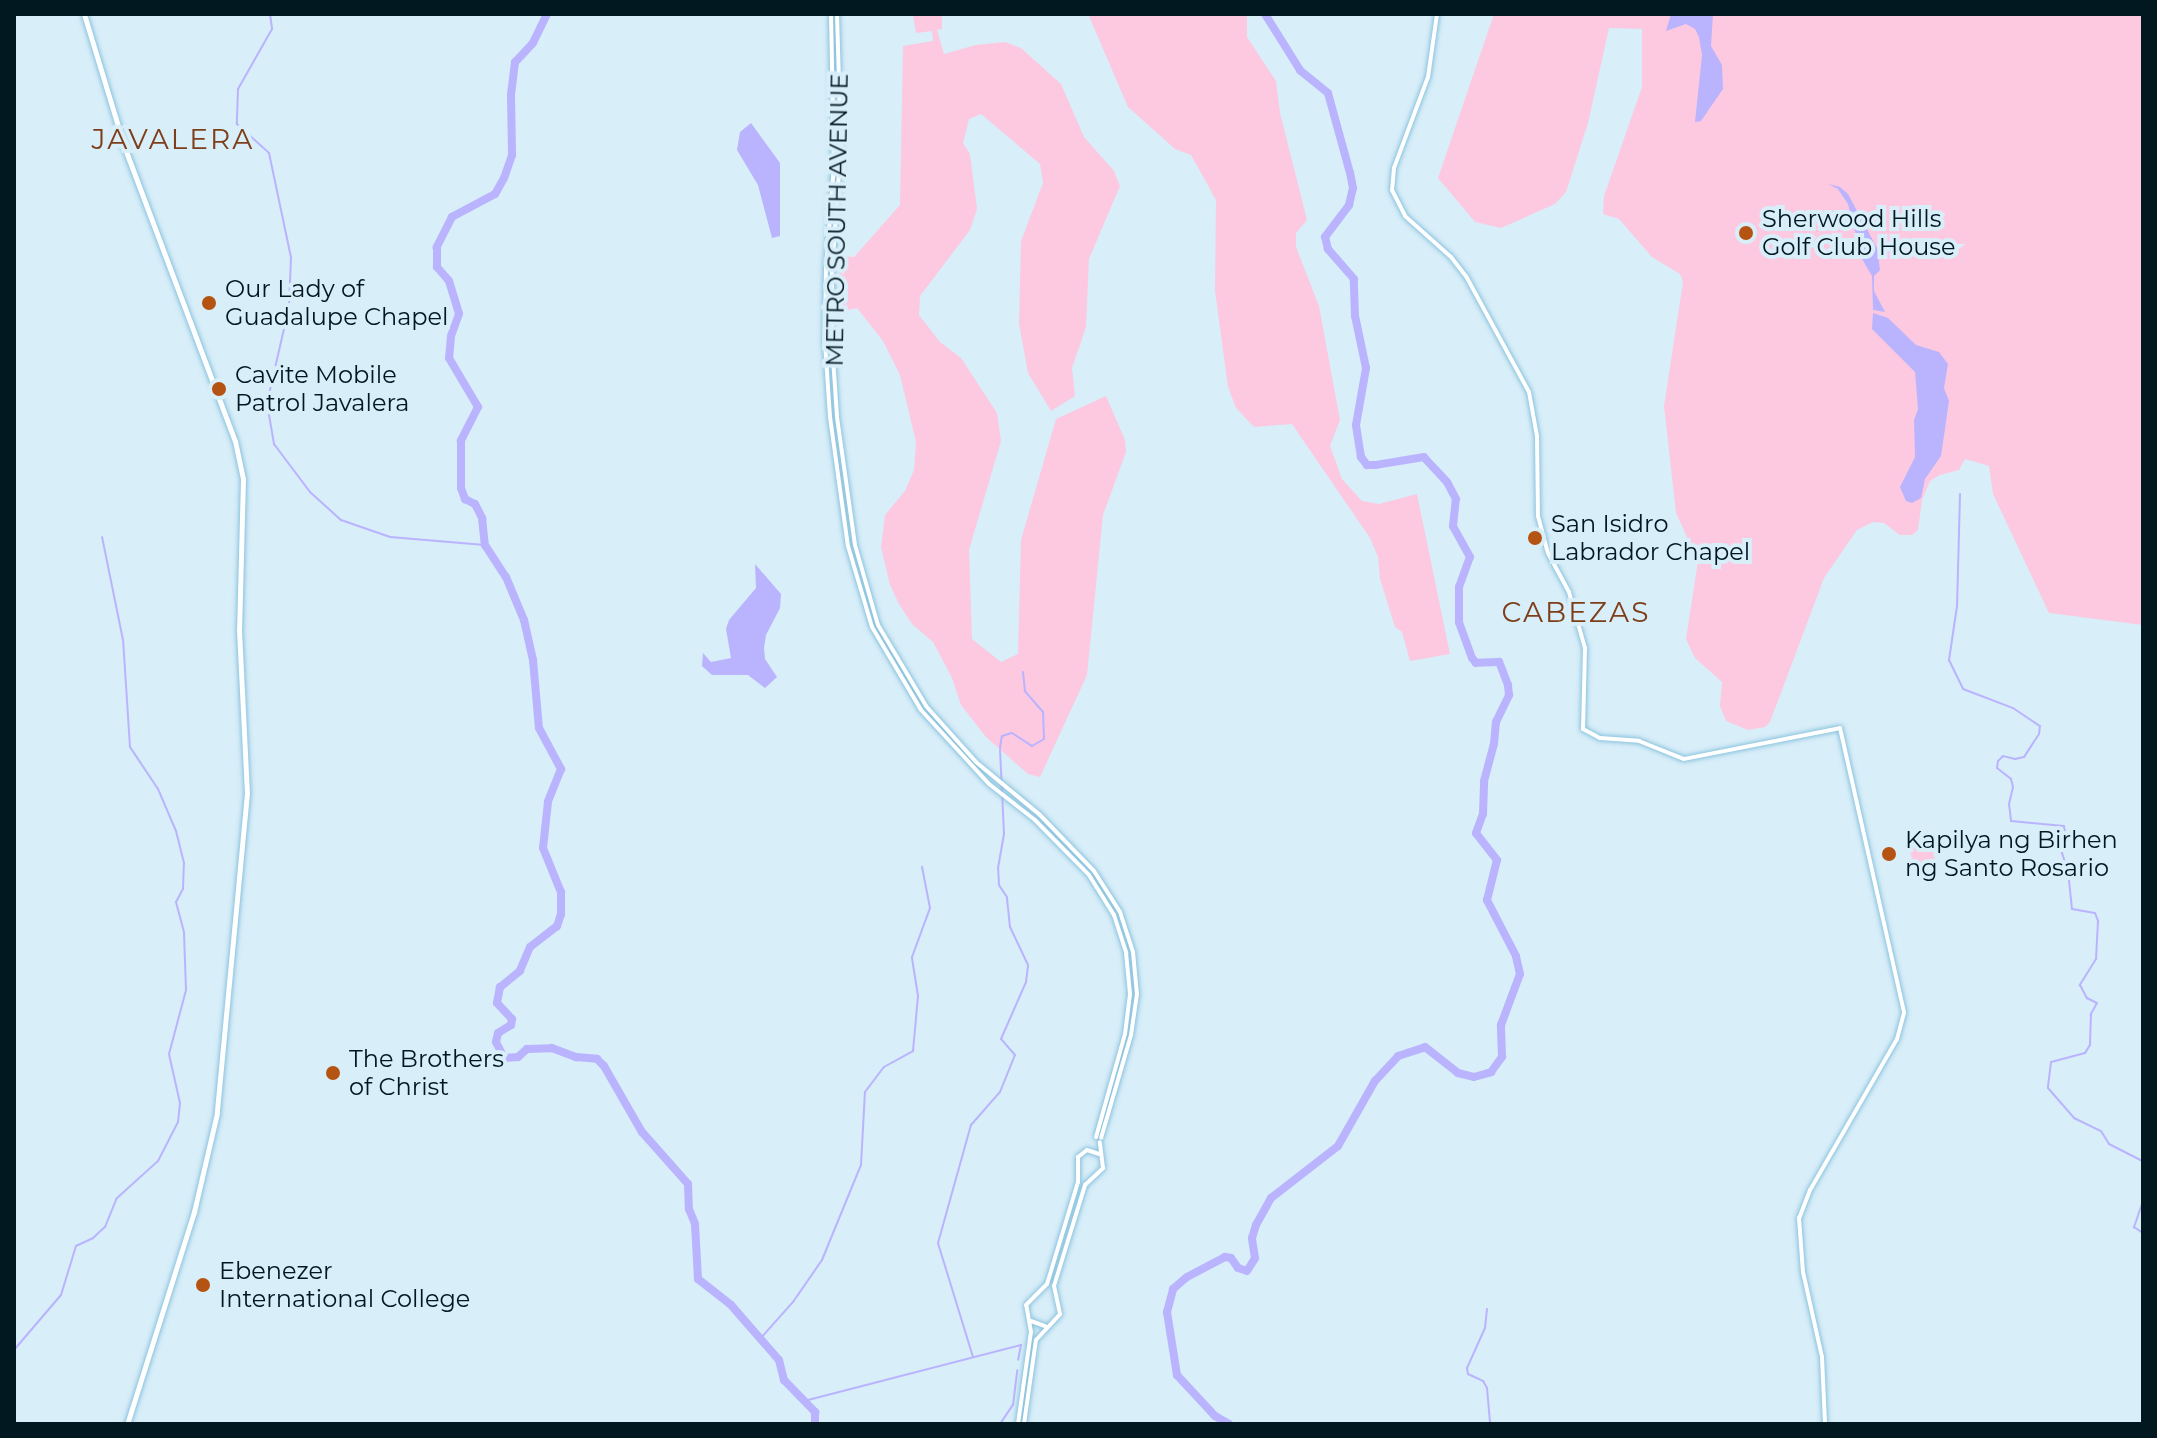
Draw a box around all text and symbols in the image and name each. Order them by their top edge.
street label: METRO SOUTH AVENUE [820,73,854,367]
district label: JAVALERA [92,122,254,156]
place label: Sherwood Hills Golf Club House [1762,205,1956,261]
marker: Sherwood Hills Golf Club House [1737,224,1755,242]
place label: Our Lady of Guadalupe Chapel [225,275,449,331]
marker: Our Lady of Guadalupe Chapel [200,294,218,312]
place label: Cavite Mobile Patrol Javalera [235,361,409,417]
marker: Cavite Mobile Patrol Javalera [210,380,228,398]
place label: San Isidro Labrador Chapel [1551,510,1750,566]
marker: San Isidro Labrador Chapel [1526,529,1544,547]
district label: CABEZAS [1502,595,1650,629]
place label: Kapilya ng Birhen ng Santo Rosario [1905,826,2118,882]
marker: Kapilya ng Birhen ng Santo Rosario [1880,845,1898,863]
place label: The Brothers of Christ [349,1045,504,1101]
marker: The Brothers of Christ [324,1064,342,1082]
place label: Ebenezer International College [219,1257,470,1313]
marker: Ebenezer International College [194,1276,212,1294]

